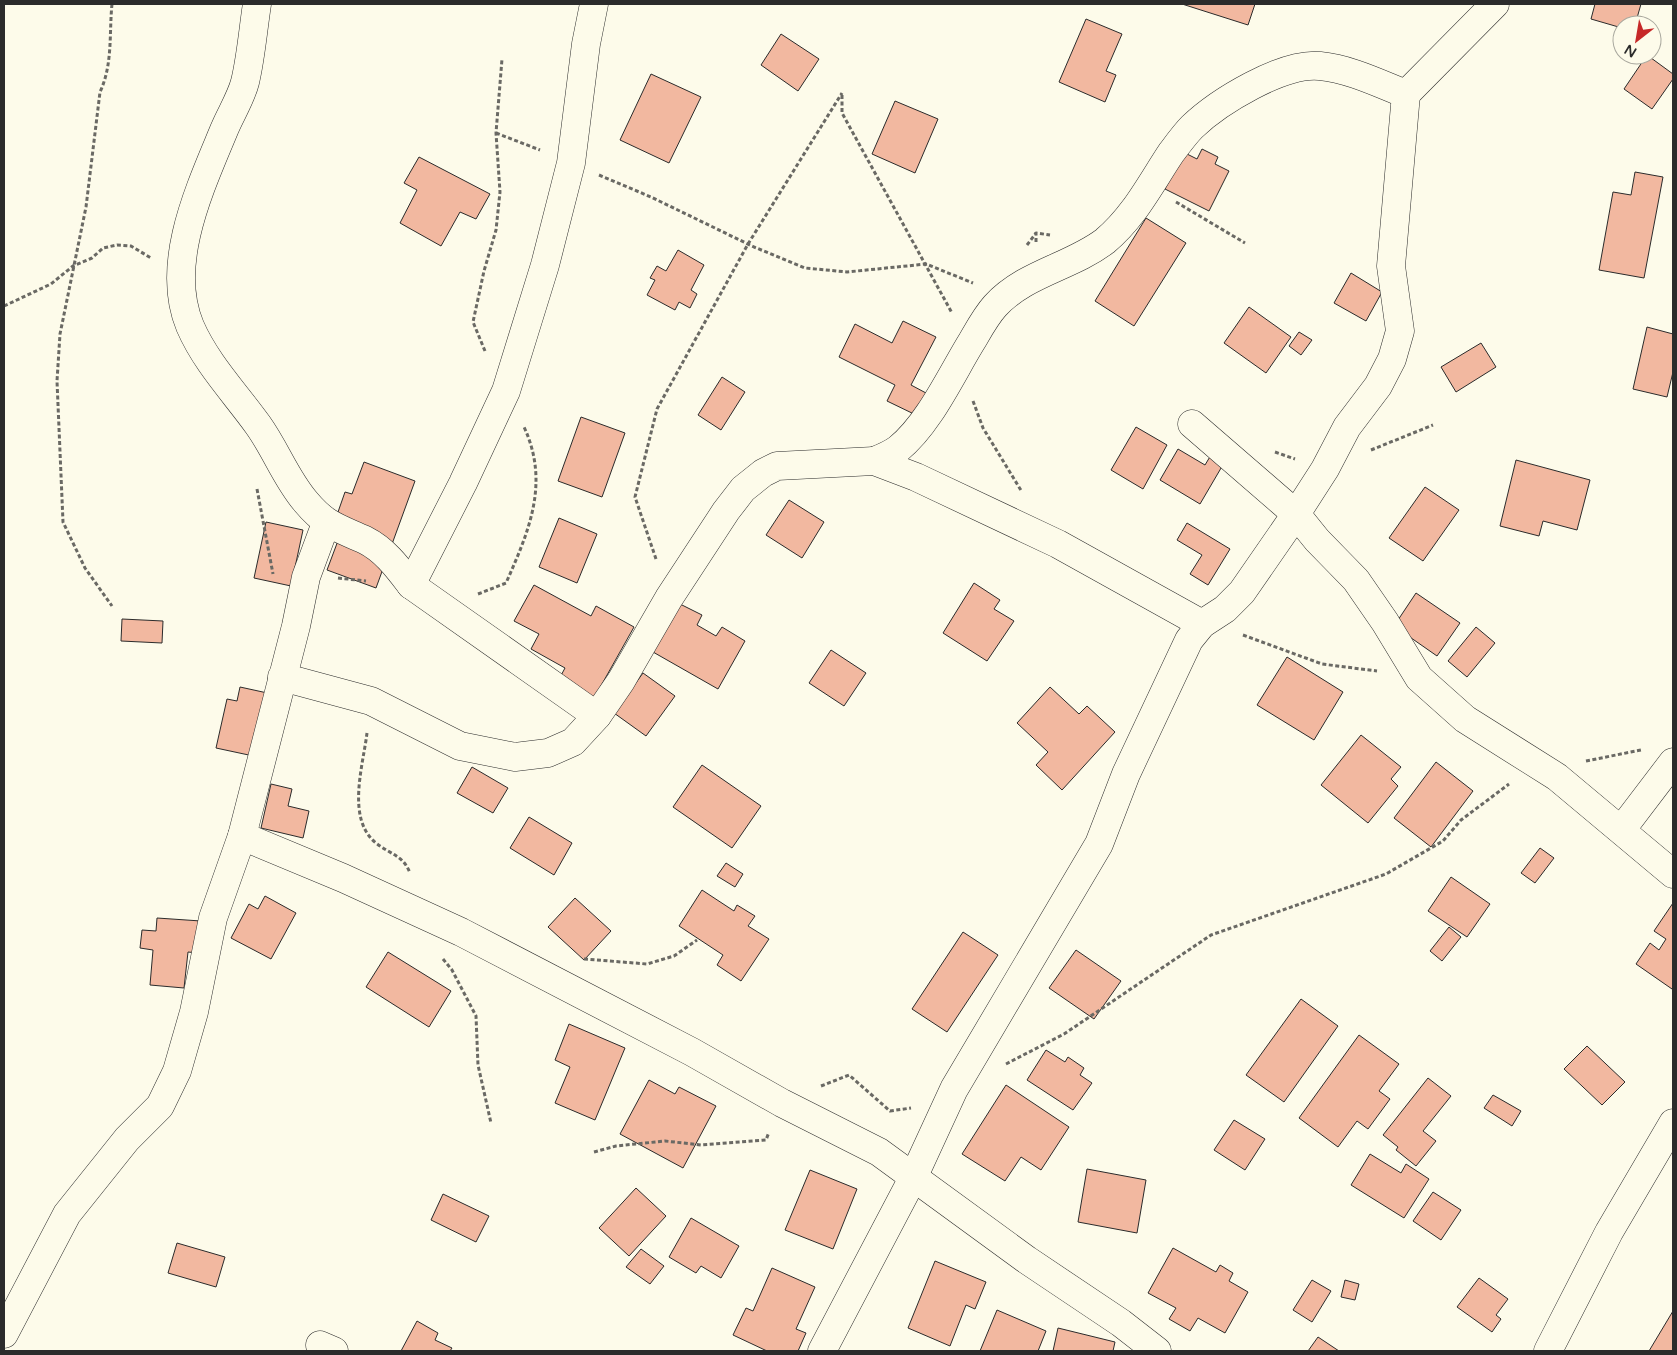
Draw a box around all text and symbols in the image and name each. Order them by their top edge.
north arrow [1612,15,1662,65]
text: N [1621,41,1640,61]

